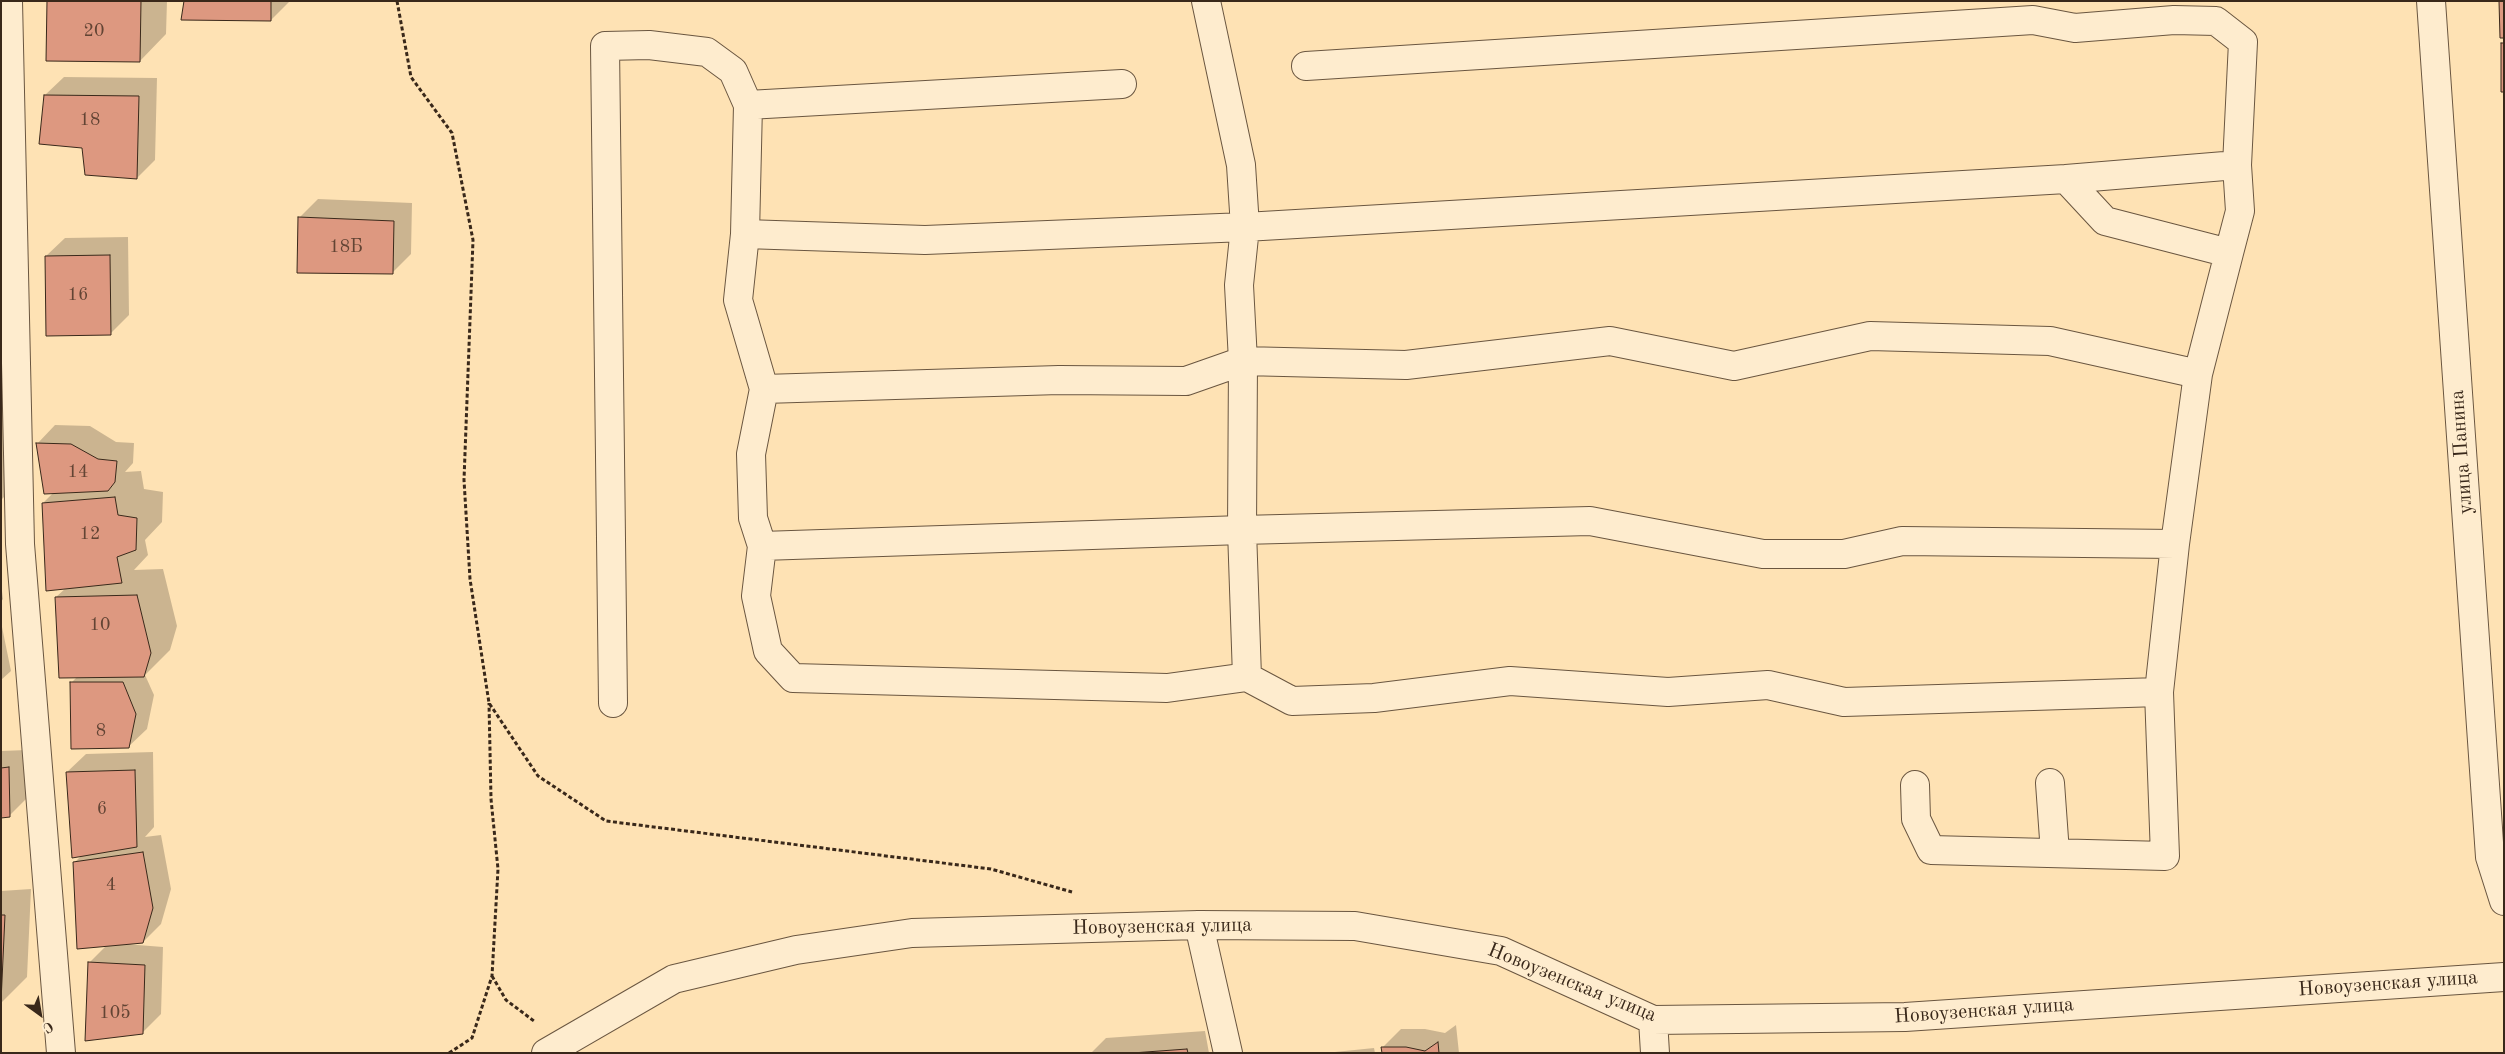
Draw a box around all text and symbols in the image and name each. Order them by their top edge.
house number: 20 [84,20,104,42]
house number: 18 [80,109,100,131]
house number: 18Б [329,236,363,258]
house number: 16 [68,284,88,306]
street label: улица Панина [2446,389,2478,515]
house number: 14 [68,461,88,483]
house number: 12 [80,523,100,545]
house number: 10 [90,614,110,636]
house number: 8 [96,720,106,742]
house number: 6 [97,798,107,820]
house number: 4 [106,874,116,896]
street label: Новоузенская улица [1072,913,1252,941]
street label: Новоузенская улица [1484,938,1660,1028]
street label: Новоузенская улица [2297,966,2479,1002]
north arrow [15,989,65,1039]
street label: Новоузенская улица [1893,993,2075,1029]
house number: 105 [99,1002,131,1024]
text: С [40,1018,56,1035]

